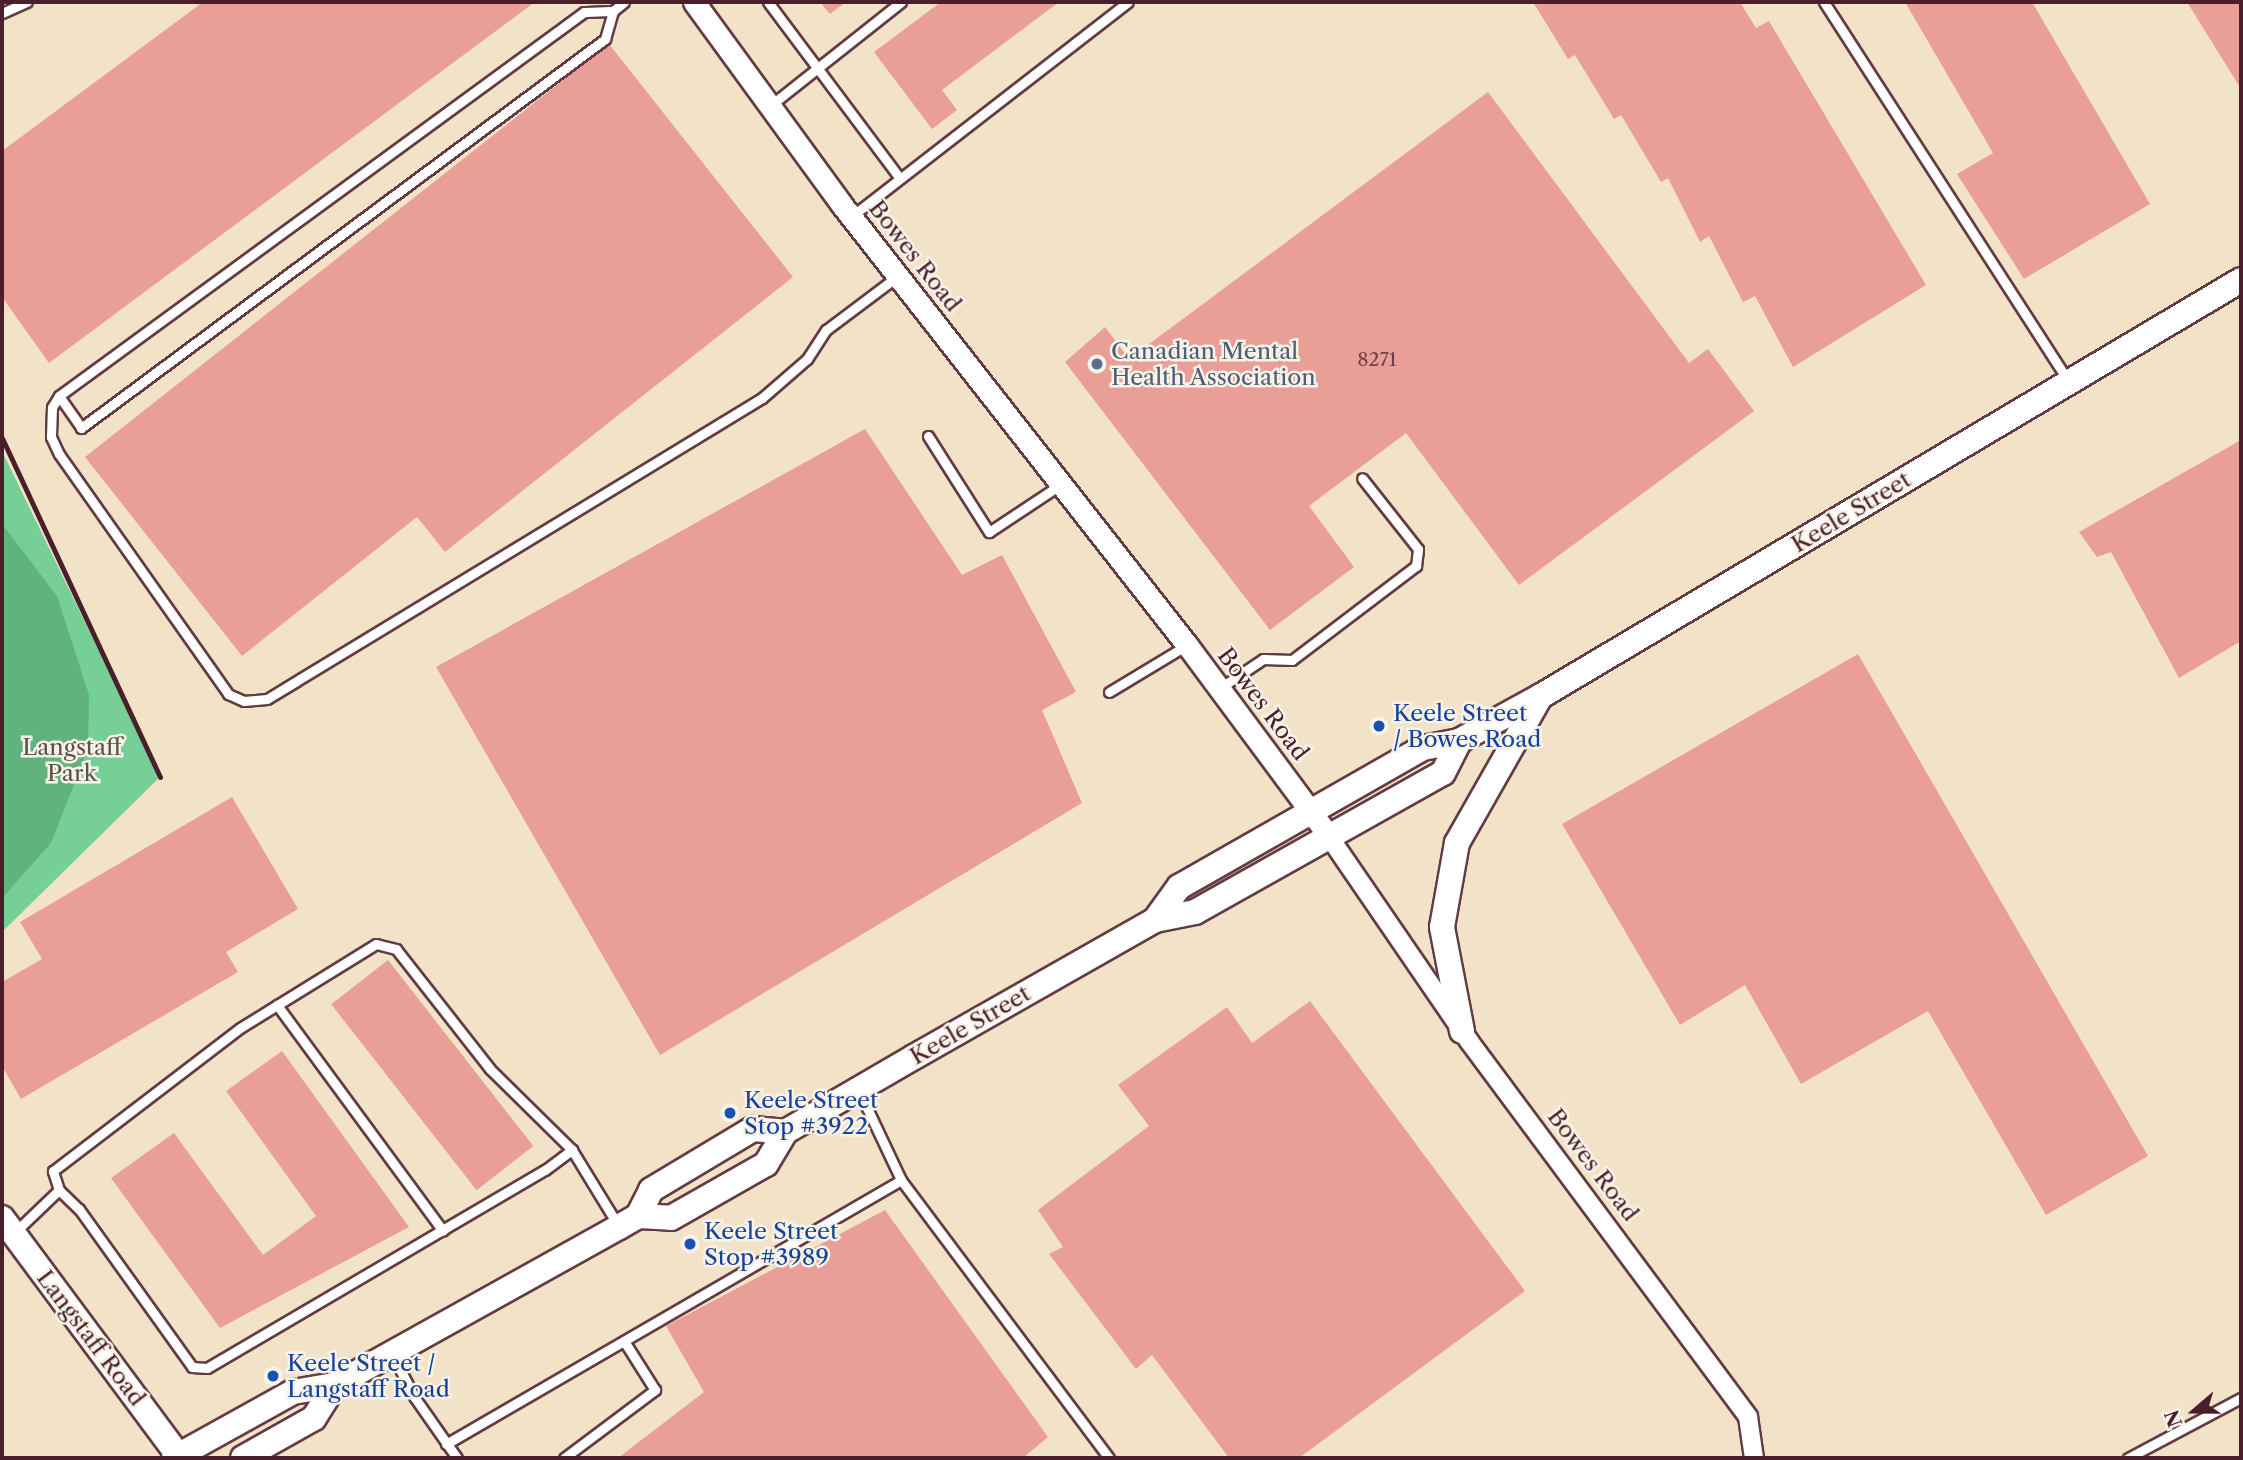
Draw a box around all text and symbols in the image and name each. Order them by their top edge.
street label: Bowes Road [863,195,967,317]
place label: Canadian Mental Health Association [1111,337,1317,391]
house number: 8271 [1357,349,1397,371]
marker: Canadian Mental Health Association [1089,356,1105,372]
street label: Keele Street [1786,466,1916,558]
street label: Bowes Road [1212,642,1314,766]
place label: Keele Street / Bowes Road [1393,699,1541,753]
marker: Keele Street / Bowes Road [1371,718,1387,734]
park label: Langstaff Park [22,733,122,787]
street label: Keele Street [905,980,1035,1070]
place label: Keele Street Stop #3922 [744,1086,878,1140]
street label: Bowes Road [1542,1103,1644,1227]
marker: Keele Street Stop #3922 [722,1105,738,1121]
place label: Keele Street Stop #3989 [704,1217,838,1271]
marker: Keele Street Stop #3989 [682,1236,698,1252]
street label: Langstaff Road [31,1265,151,1411]
place label: Keele Street / Langstaff Road [287,1349,450,1403]
marker: Keele Street / Langstaff Road [265,1368,281,1384]
north arrow [2159,1376,2229,1446]
text: N [2160,1407,2187,1430]

